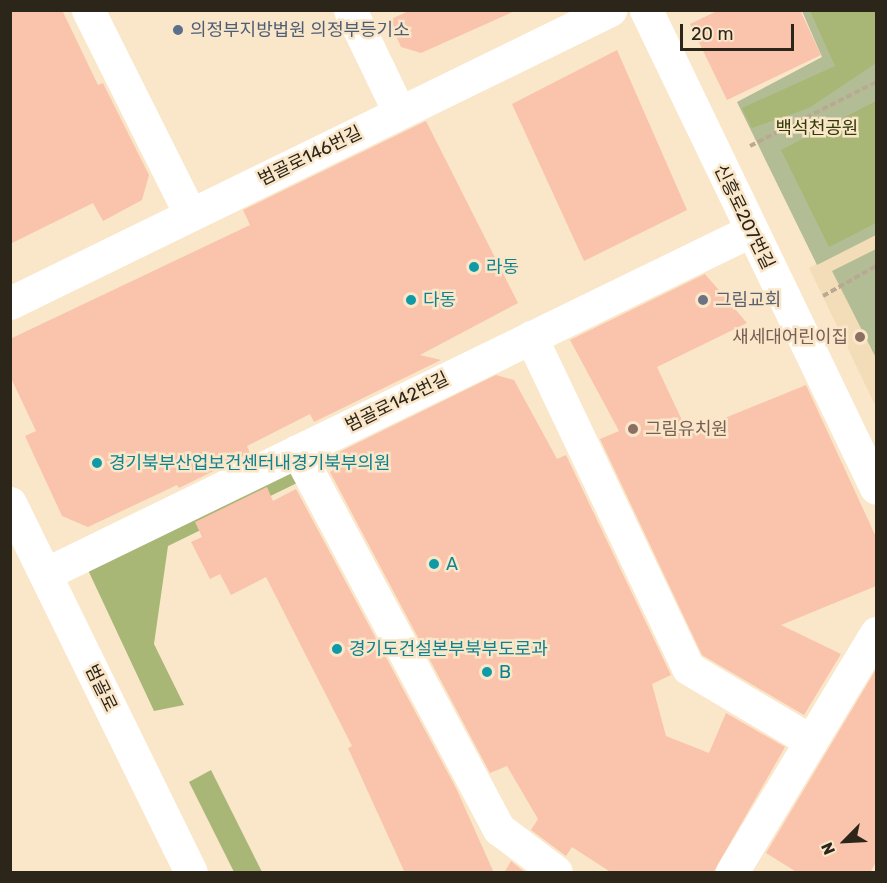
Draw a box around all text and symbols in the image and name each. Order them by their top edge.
scale bar [683,12,797,50]
place label: 의정부지방법원 의정부등기소 [190,19,410,41]
marker: 의정부지방법원 의정부등기소 [171,23,185,37]
text: 20 m [691,23,733,45]
park label: 백석천공원 [776,117,858,139]
street label: 범골로146번길 [255,122,365,190]
street label: 신흥로207번길 [709,161,779,273]
place label: 라동 [486,256,519,278]
marker: 라동 [467,260,481,274]
place label: 다동 [423,289,456,311]
place label: 그림교회 [715,289,781,311]
marker: 다동 [404,293,418,307]
marker: 그림교회 [696,293,710,307]
place label: 새세대어린이집 [732,326,848,348]
marker: 새세대어린이집 [853,330,867,344]
street label: 범골로142번길 [342,368,452,436]
place label: 그림유치원 [645,418,728,440]
marker: 그림유치원 [626,422,640,436]
place label: 경기북부산업보건센터내경기북부의원 [109,452,391,474]
marker: 경기북부산업보건센터내경기북부의원 [90,456,104,470]
place label: A [446,553,458,575]
marker: A [427,557,441,571]
place label: 경기도건설본부북부도로과 [349,638,548,660]
marker: 경기도건설본부북부도로과 [330,642,344,656]
street label: 범골로 [80,661,122,715]
place label: B [499,661,511,683]
marker: B [480,665,494,679]
north arrow [815,811,875,871]
text: N [817,839,839,858]

